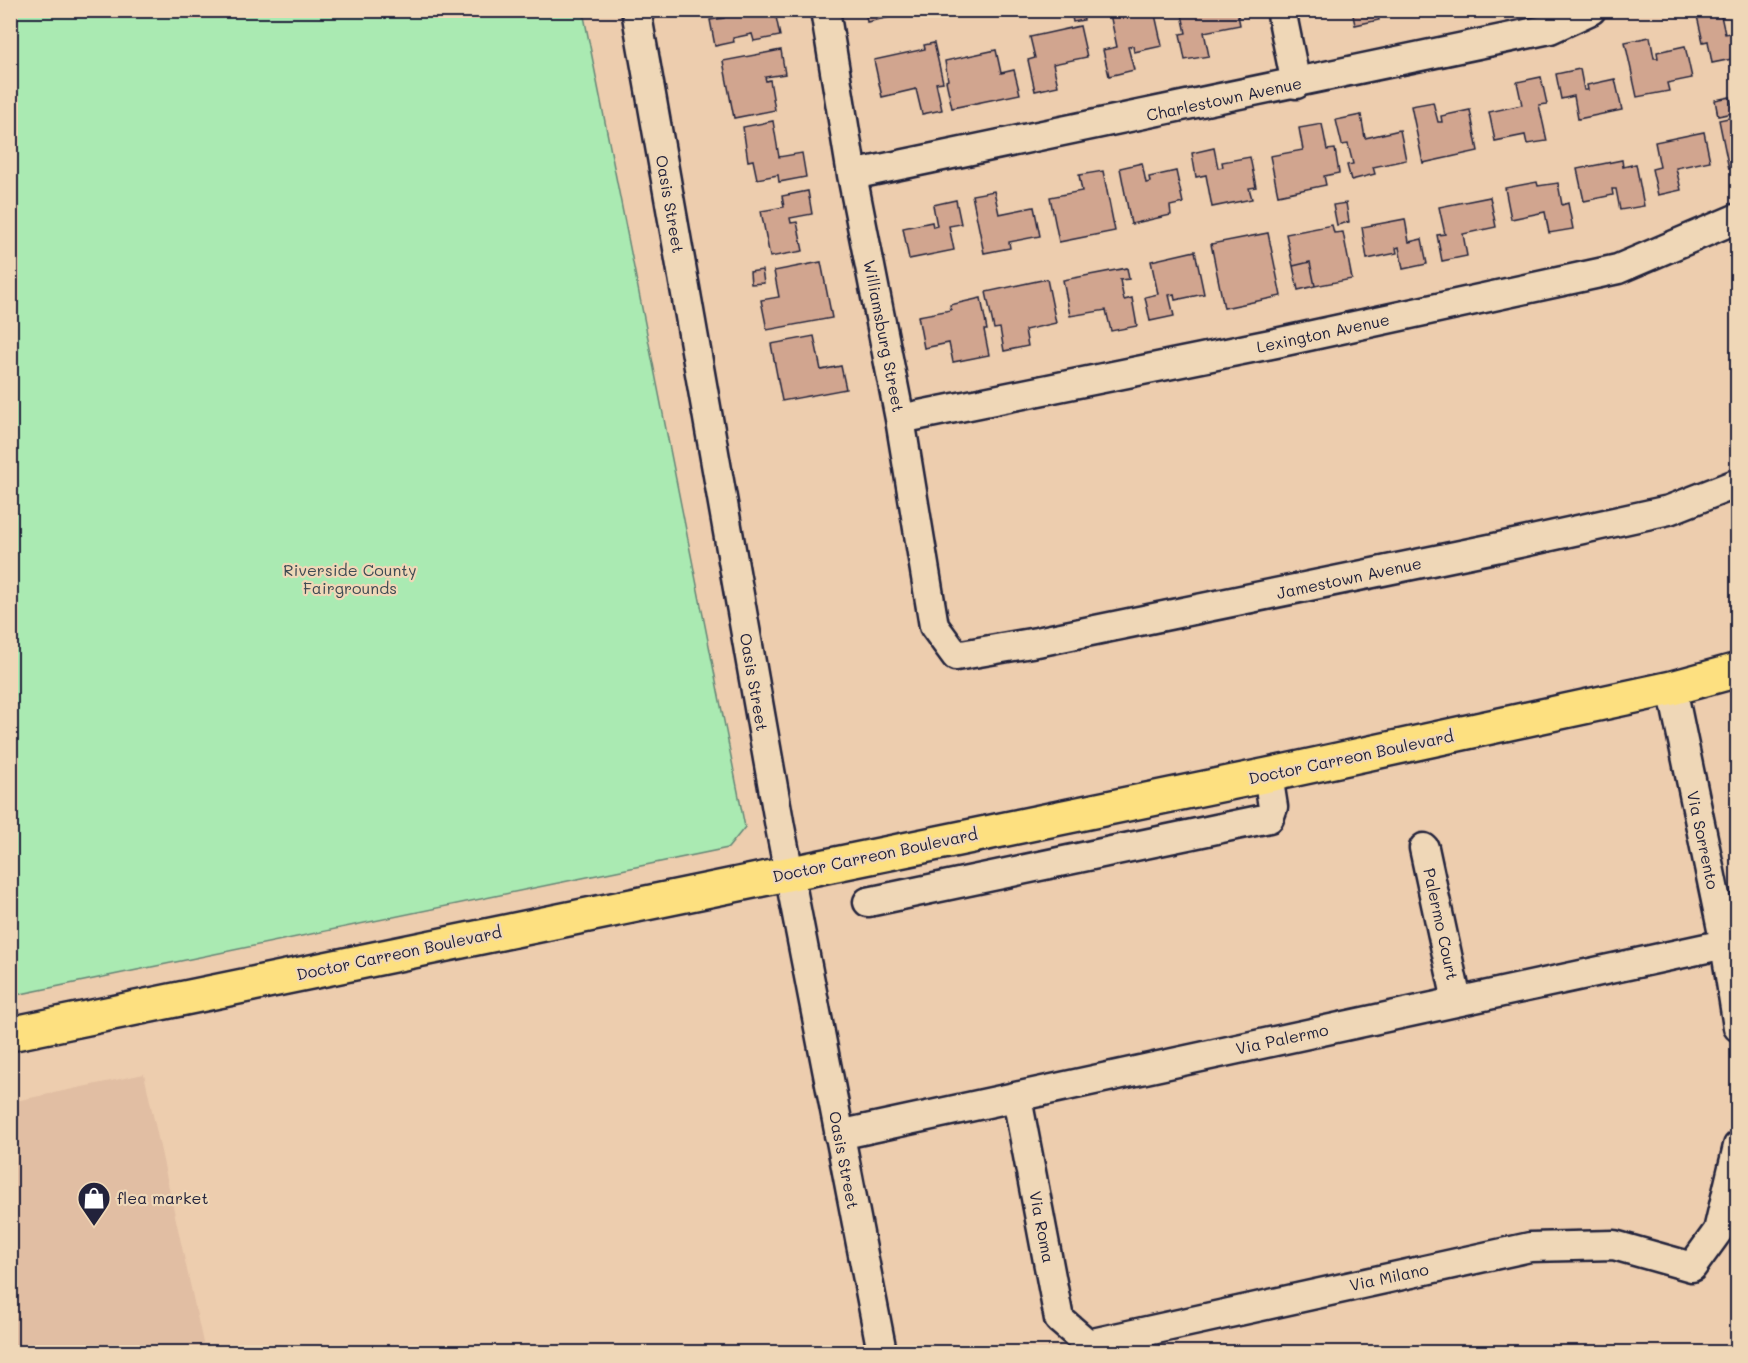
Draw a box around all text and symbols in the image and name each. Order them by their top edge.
street label: Charlestown Avenue [1144,72,1304,125]
street label: Oasis Street [652,153,689,255]
street label: Williamsburg Street [859,258,910,414]
street label: Lexington Avenue [1254,308,1391,357]
street label: Jamestown Avenue [1275,552,1423,603]
park label: Riverside County Fairgrounds [283,559,417,598]
street label: Oasis Street [736,631,773,733]
street label: Doctor Carreon Boulevard [1246,725,1455,789]
street label: Via Sorrento [1683,789,1724,891]
street label: Doctor Carreon Boulevard [770,823,979,887]
street label: Palermo Court [1419,866,1464,982]
street label: Doctor Carreon Boulevard [294,921,503,985]
street label: Via Palermo [1234,1018,1330,1059]
street label: Oasis Street [825,1109,864,1211]
shop icon: flea market [76,1180,112,1227]
place label: flea market [117,1187,208,1208]
street label: Via Roma [1025,1189,1060,1265]
street label: Via Milano [1347,1258,1430,1295]

